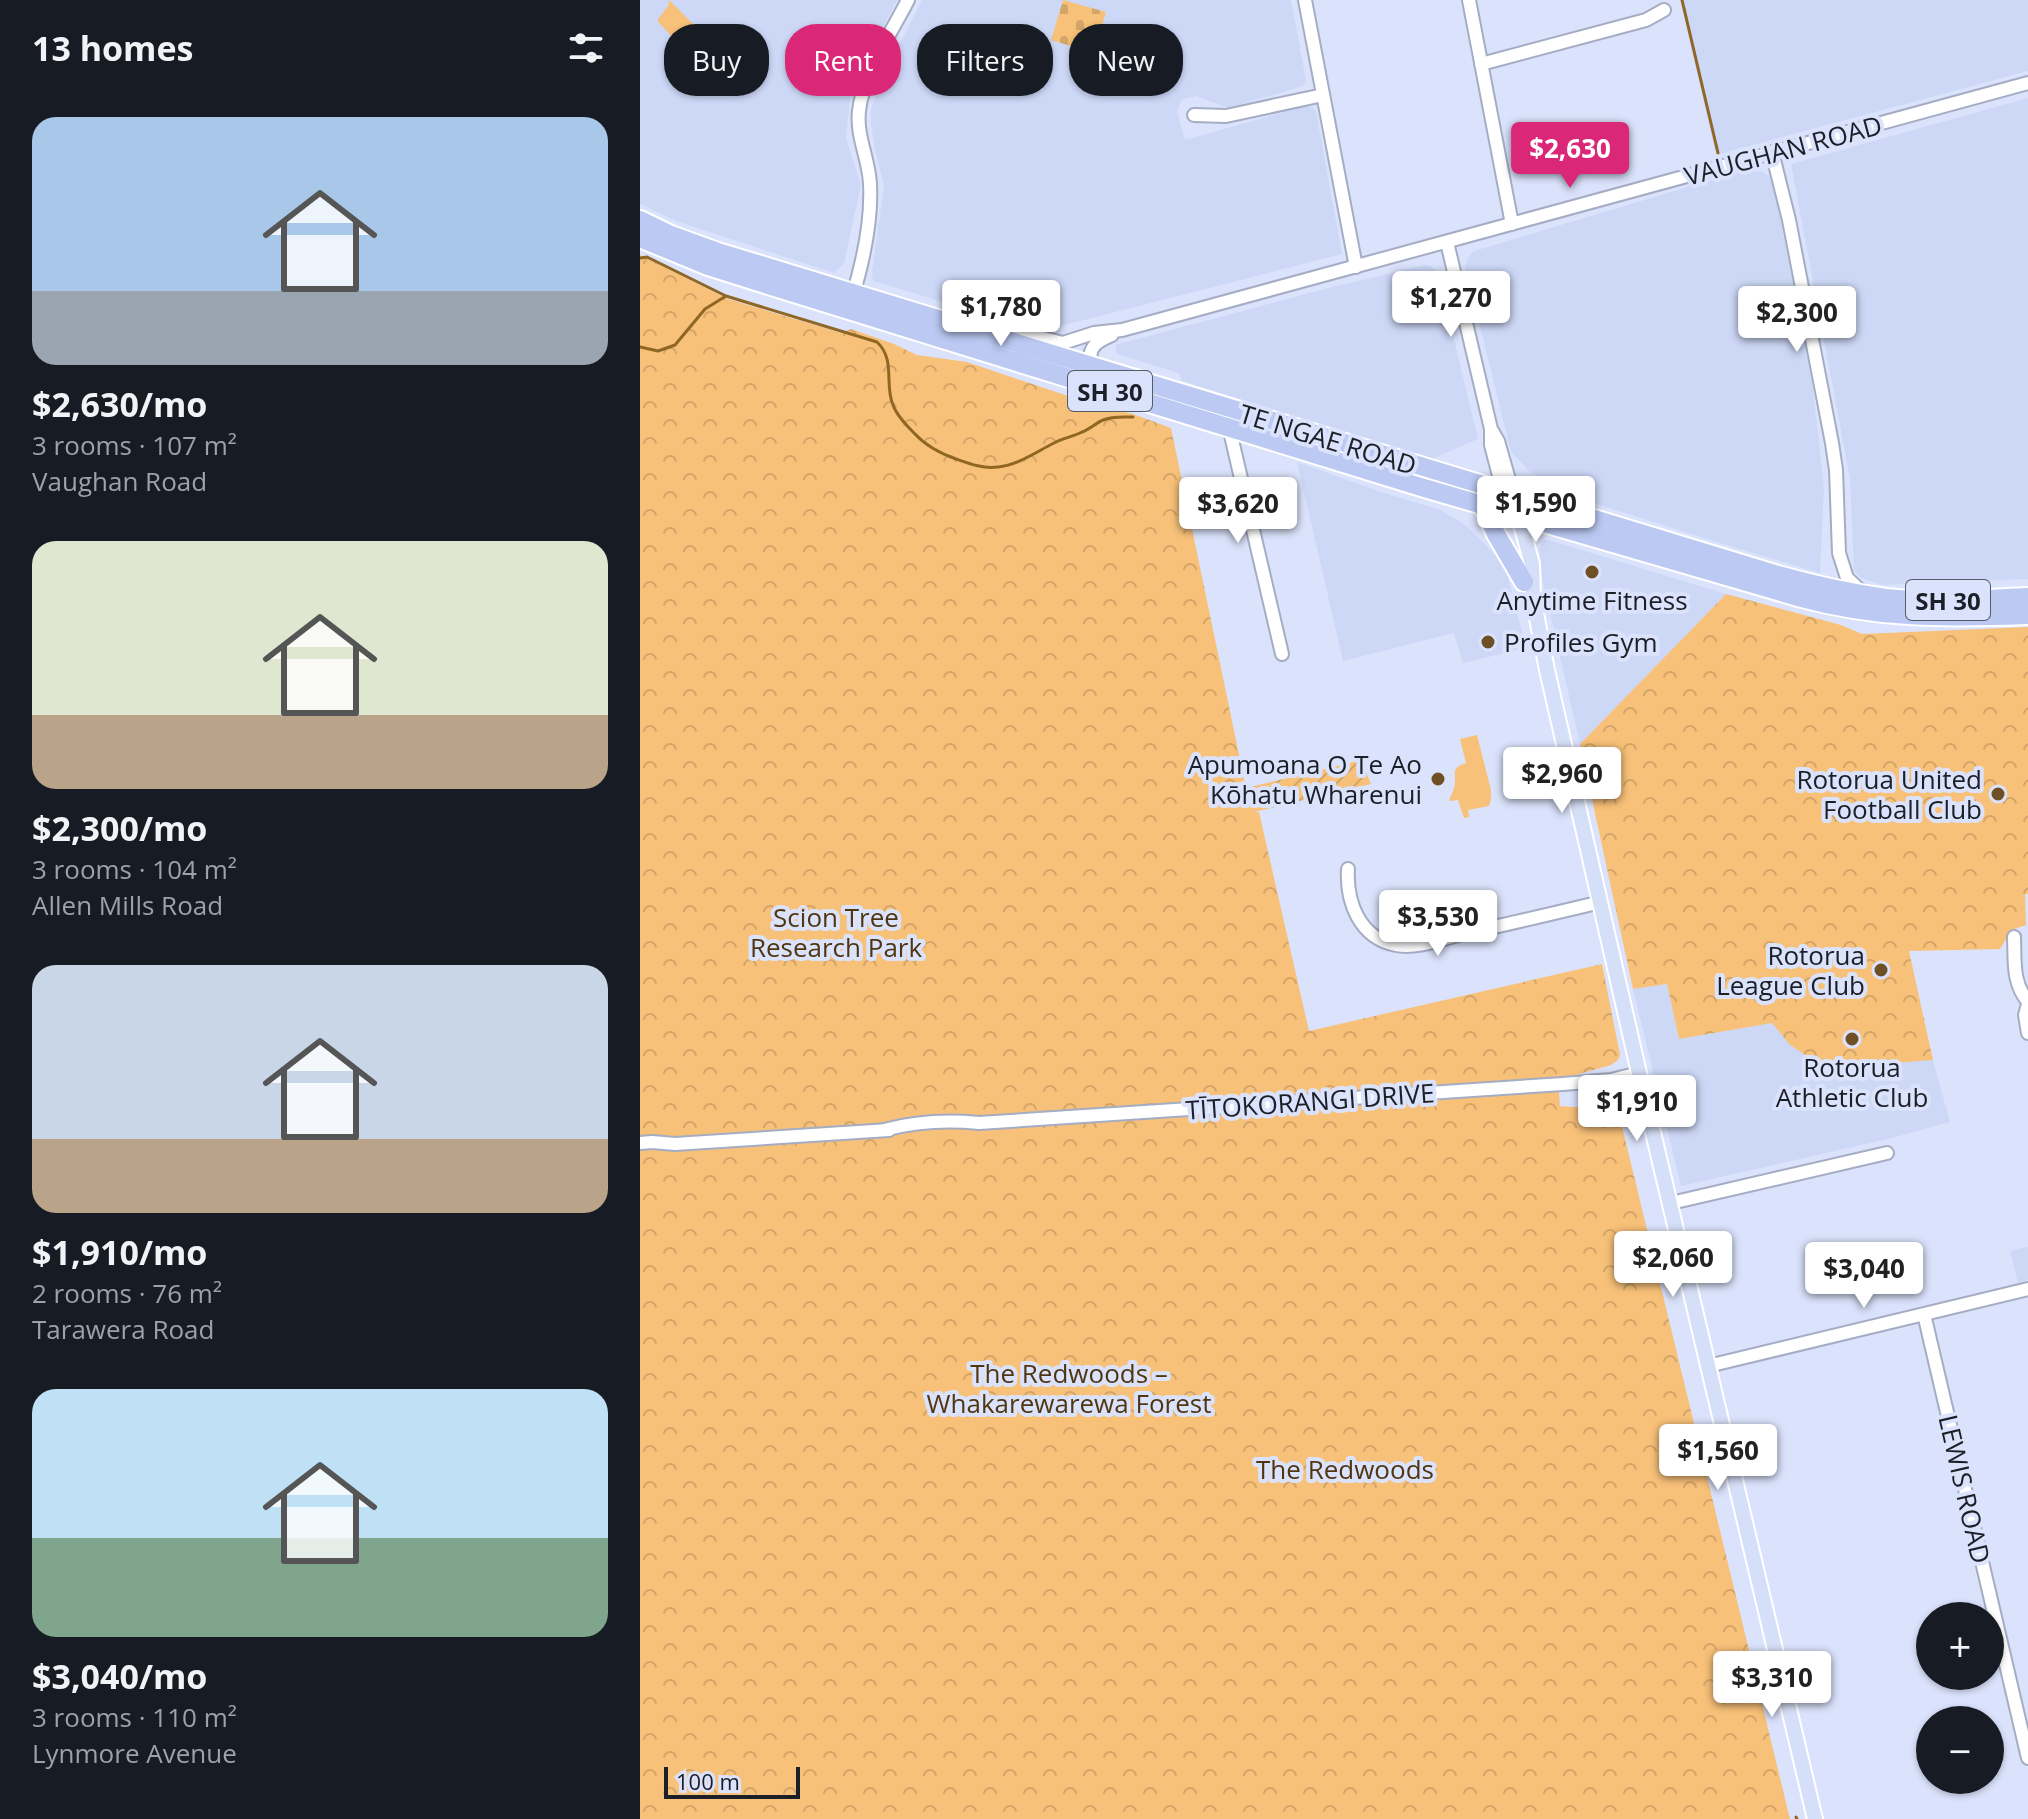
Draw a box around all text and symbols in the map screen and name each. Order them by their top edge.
chip: Buy [664,24,769,96]
chip: Rent [785,24,901,96]
chip: Filters [917,24,1053,96]
chip: New [1069,24,1183,96]
text: 13 homes [32,25,193,71]
icon: filters [564,26,608,70]
street label: VAUGHAN ROAD [1680,106,1886,194]
pin: $2,630 [1505,122,1635,190]
text: $2,630 [1529,130,1611,166]
icon: home [248,169,392,313]
pin: $1,270 [1386,271,1516,339]
text: $1,270 [1410,279,1492,315]
pin: $1,780 [936,280,1066,348]
pin: $2,300 [1732,286,1862,354]
text: $1,780 [960,288,1042,324]
text: $2,300 [1756,294,1838,330]
road number: SH 30 [1068,371,1152,411]
text: $2,630/mo [32,381,207,427]
street label: TE NGAE ROAD [1235,395,1421,483]
text: 3 rooms · 107 m² [32,427,237,463]
text: Vaughan Road [32,463,207,499]
pin: $1,590 [1471,476,1601,544]
pin: $3,620 [1173,477,1303,545]
text: $1,590 [1495,484,1577,520]
text: $3,620 [1197,485,1279,521]
marker: Anytime Fitness [1583,563,1601,581]
road number: SH 30 [1906,580,1990,620]
place label: Anytime Fitness [1496,582,1688,618]
icon: home [248,593,392,737]
place label: Profiles Gym [1504,624,1658,660]
marker: Profiles Gym [1479,633,1497,651]
place label: Apumoana O Te Ao Kōhatu Wharenui [1188,746,1422,812]
pin: $2,960 [1497,747,1627,815]
text: $2,960 [1521,755,1603,791]
place label: Rotorua United Football Club [1796,761,1982,827]
marker: Apumoana O Te Ao Kōhatu Wharenui [1429,770,1447,788]
marker: Rotorua United Football Club [1989,785,2007,803]
text: $2,300/mo [32,805,207,851]
text: 3 rooms · 104 m² [32,851,237,887]
text: Allen Mills Road [32,887,223,923]
pin: $3,530 [1373,890,1503,958]
text: $3,530 [1397,898,1479,934]
park label: Scion Tree Research Park [750,899,922,965]
place label: Rotorua League Club [1716,937,1865,1003]
marker: Rotorua League Club [1872,961,1890,979]
icon: home [248,1017,392,1161]
marker: Rotorua Athletic Club [1843,1030,1861,1048]
place label: Rotorua Athletic Club [1776,1049,1928,1115]
street label: TĪTOKORANGI DRIVE [1184,1074,1436,1128]
pin: $1,910 [1572,1075,1702,1143]
text: $1,910 [1596,1083,1678,1119]
text: $1,910/mo [32,1229,207,1275]
pin: $2,060 [1608,1231,1738,1299]
text: $2,060 [1632,1239,1714,1275]
pin: $3,040 [1799,1242,1929,1310]
text: $3,040 [1823,1250,1905,1286]
text: 2 rooms · 76 m² [32,1275,222,1311]
text: Tarawera Road [32,1311,214,1347]
park label: The Redwoods – Whakarewarewa Forest [927,1355,1211,1421]
street label: LEWIS ROAD [1930,1411,2000,1567]
pin: $1,560 [1653,1424,1783,1492]
text: $1,560 [1677,1432,1759,1468]
icon: home [248,1441,392,1585]
park label: The Redwoods [1256,1451,1434,1487]
map controls [1916,1602,2004,1794]
button: + [1916,1602,2004,1690]
pin: $3,310 [1707,1651,1837,1719]
text: $3,040/mo [32,1653,207,1699]
text: $3,310 [1731,1659,1813,1695]
text: 3 rooms · 110 m² [32,1699,237,1735]
button: − [1916,1706,2004,1794]
text: Lynmore Avenue [32,1735,237,1771]
scale bar [664,1763,800,1799]
text: 100 m [676,1766,740,1796]

